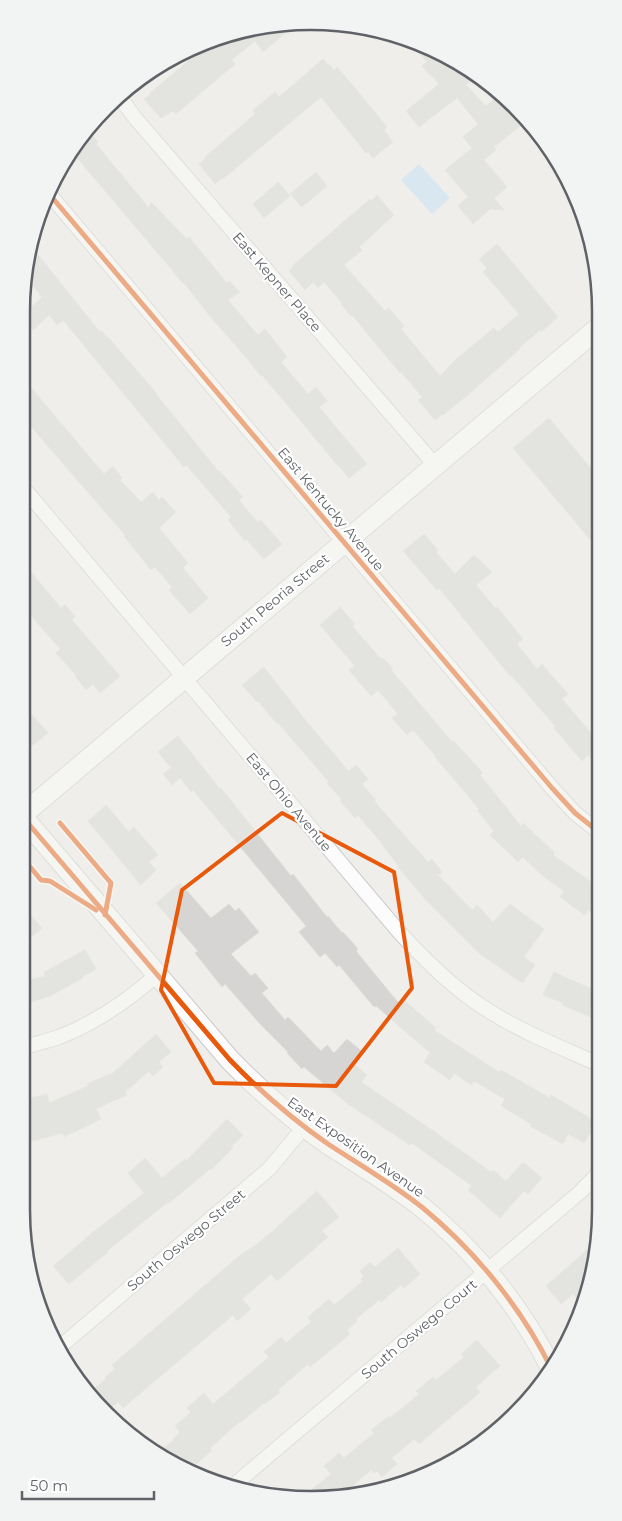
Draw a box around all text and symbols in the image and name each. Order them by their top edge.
street label: East Kepner Place [229,228,325,336]
street label: East Kentucky Avenue [274,443,388,575]
street label: South Peoria Street [217,549,333,651]
street label: East Ohio Avenue [242,749,336,855]
street label: East Exposition Avenue [284,1093,428,1201]
street label: South Oswego Street [123,1185,249,1295]
street label: South Oswego Court [357,1275,481,1383]
scale bar [22,1468,155,1500]
text: 50 m [30,1476,68,1495]

